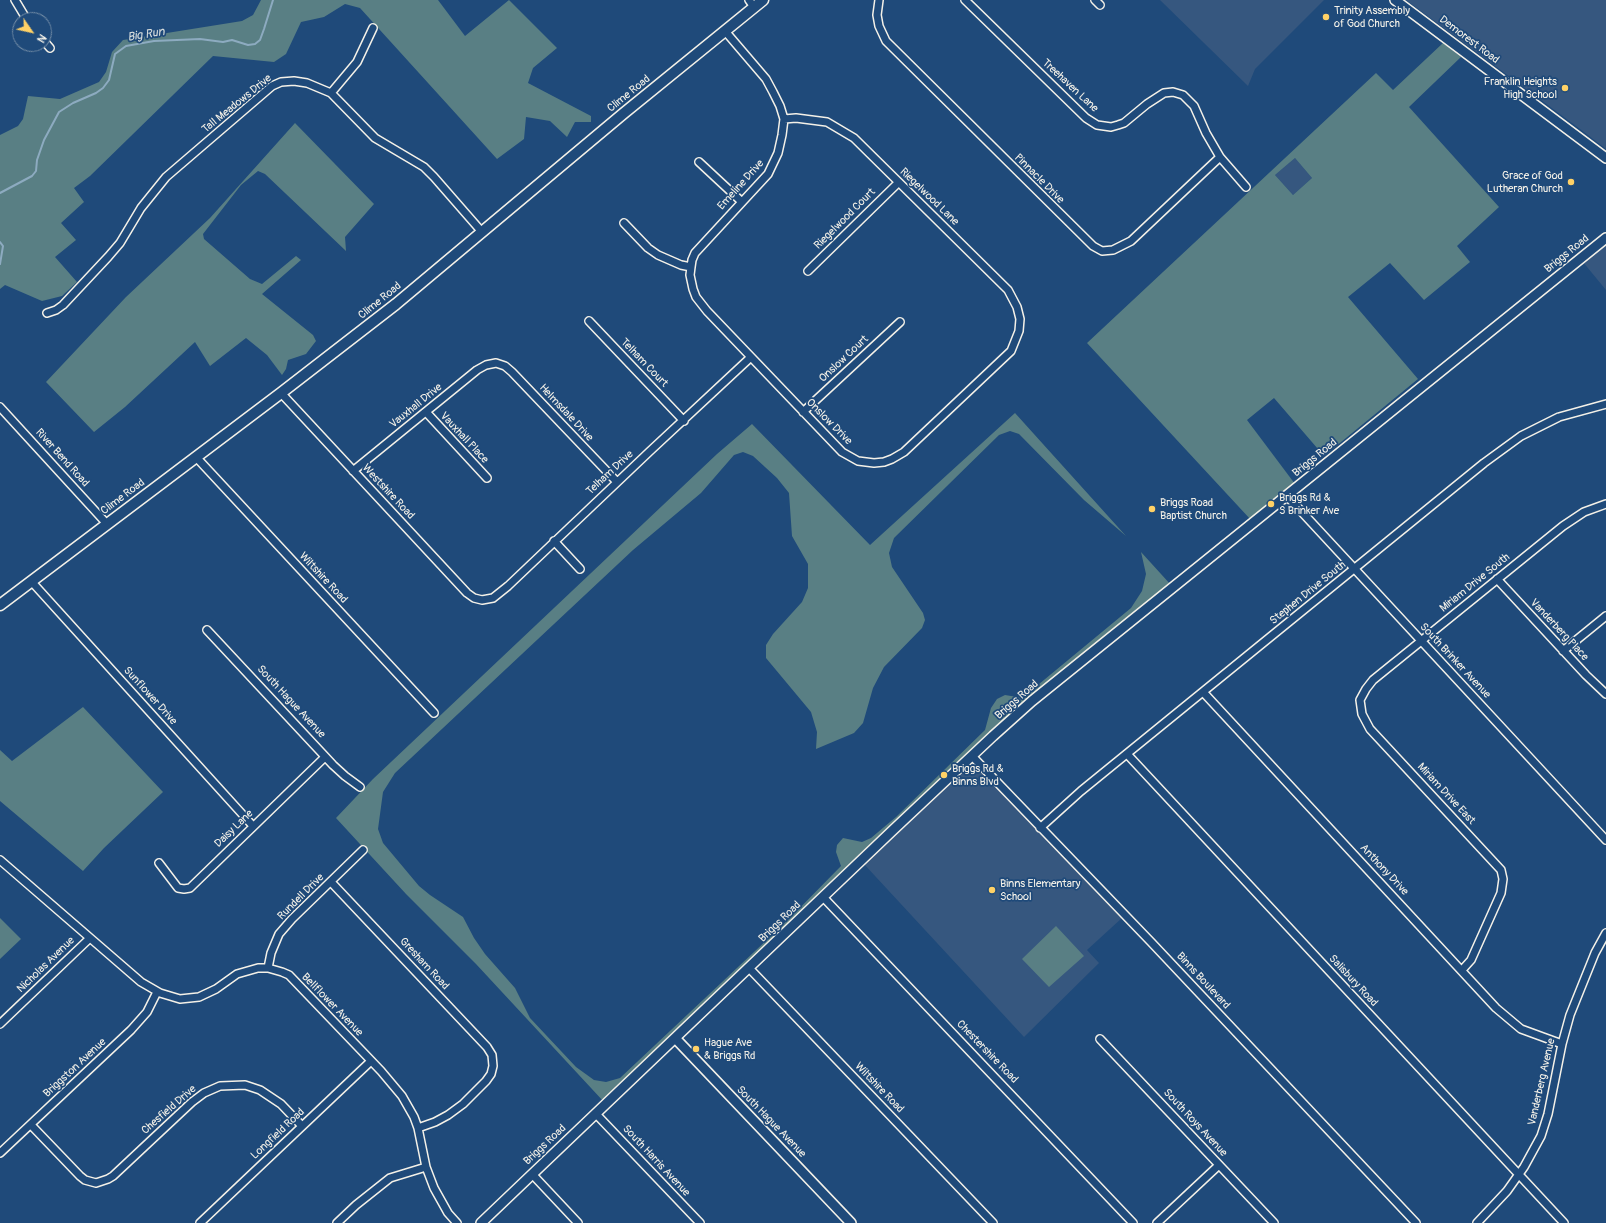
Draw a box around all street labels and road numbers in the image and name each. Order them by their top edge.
street label: Demorest Road [1436,13,1502,67]
street label: Treehaven Lane [1039,57,1101,115]
street label: Tall Meadows Drive [199,72,275,136]
street label: Clime Road [605,73,653,115]
street label: Pinnacle Drive [1011,151,1067,207]
street label: Emeline Drive [715,157,767,213]
street label: Riegelwood Lane [897,166,961,228]
street label: Riegelwood Court [812,186,878,252]
street label: Briggs Road [1542,232,1592,276]
street label: Clime Road [356,280,404,322]
street label: Onslow Court [817,333,871,385]
street label: Telham Court [618,336,670,390]
street label: Vauxhall Drive [387,381,445,431]
street label: Helmsdale Drive [536,382,596,444]
street label: Onslow Drive [803,396,855,448]
street label: Vauxhall Place [437,410,491,466]
street label: River Bend Road [32,426,92,490]
street label: Briggs Road [1290,436,1340,480]
street label: Telham Drive [584,448,636,498]
street label: Westshire Road [359,462,417,522]
street label: Clime Road [98,476,148,518]
street label: Wiltshire Road [296,550,350,606]
street label: Miriam Drive South [1437,551,1513,615]
street label: Stephen Drive South [1267,558,1349,628]
street label: Vanderberg Place [1527,596,1591,664]
street label: South Brinker Avenue [1417,621,1493,701]
street label: South Hague Avenue [254,663,328,741]
street label: Sunflower Drive [120,664,180,728]
street label: Briggs Road [993,678,1041,722]
street label: Miriam Drive East [1414,761,1478,827]
street label: Daisy Lane [212,807,256,851]
street label: Anthony Drive [1357,842,1411,898]
street label: Rundell Drive [275,871,327,923]
street label: Briggs Road [756,899,804,945]
street label: Nicholas Avenue [14,934,78,996]
street label: Gresham Road [396,935,452,993]
street label: Binns Boulevard [1173,950,1233,1012]
street label: Salisbury Road [1326,952,1380,1010]
street label: Bellflower Avenue [299,971,365,1039]
street label: Chestershire Road [954,1018,1020,1086]
street label: Briggston Avenue [41,1036,109,1100]
street label: Vanderberg Avenue [1526,1037,1558,1127]
street label: Wiltshire Road [852,1060,906,1116]
street label: Chesfield Drive [139,1083,199,1137]
street label: South Hague Avenue [733,1083,809,1161]
street label: South Roys Avenue [1160,1086,1230,1160]
street label: Longfield Road [248,1106,308,1162]
street label: Briggs Road [521,1122,569,1168]
street label: South Harris Avenue [620,1123,692,1199]

